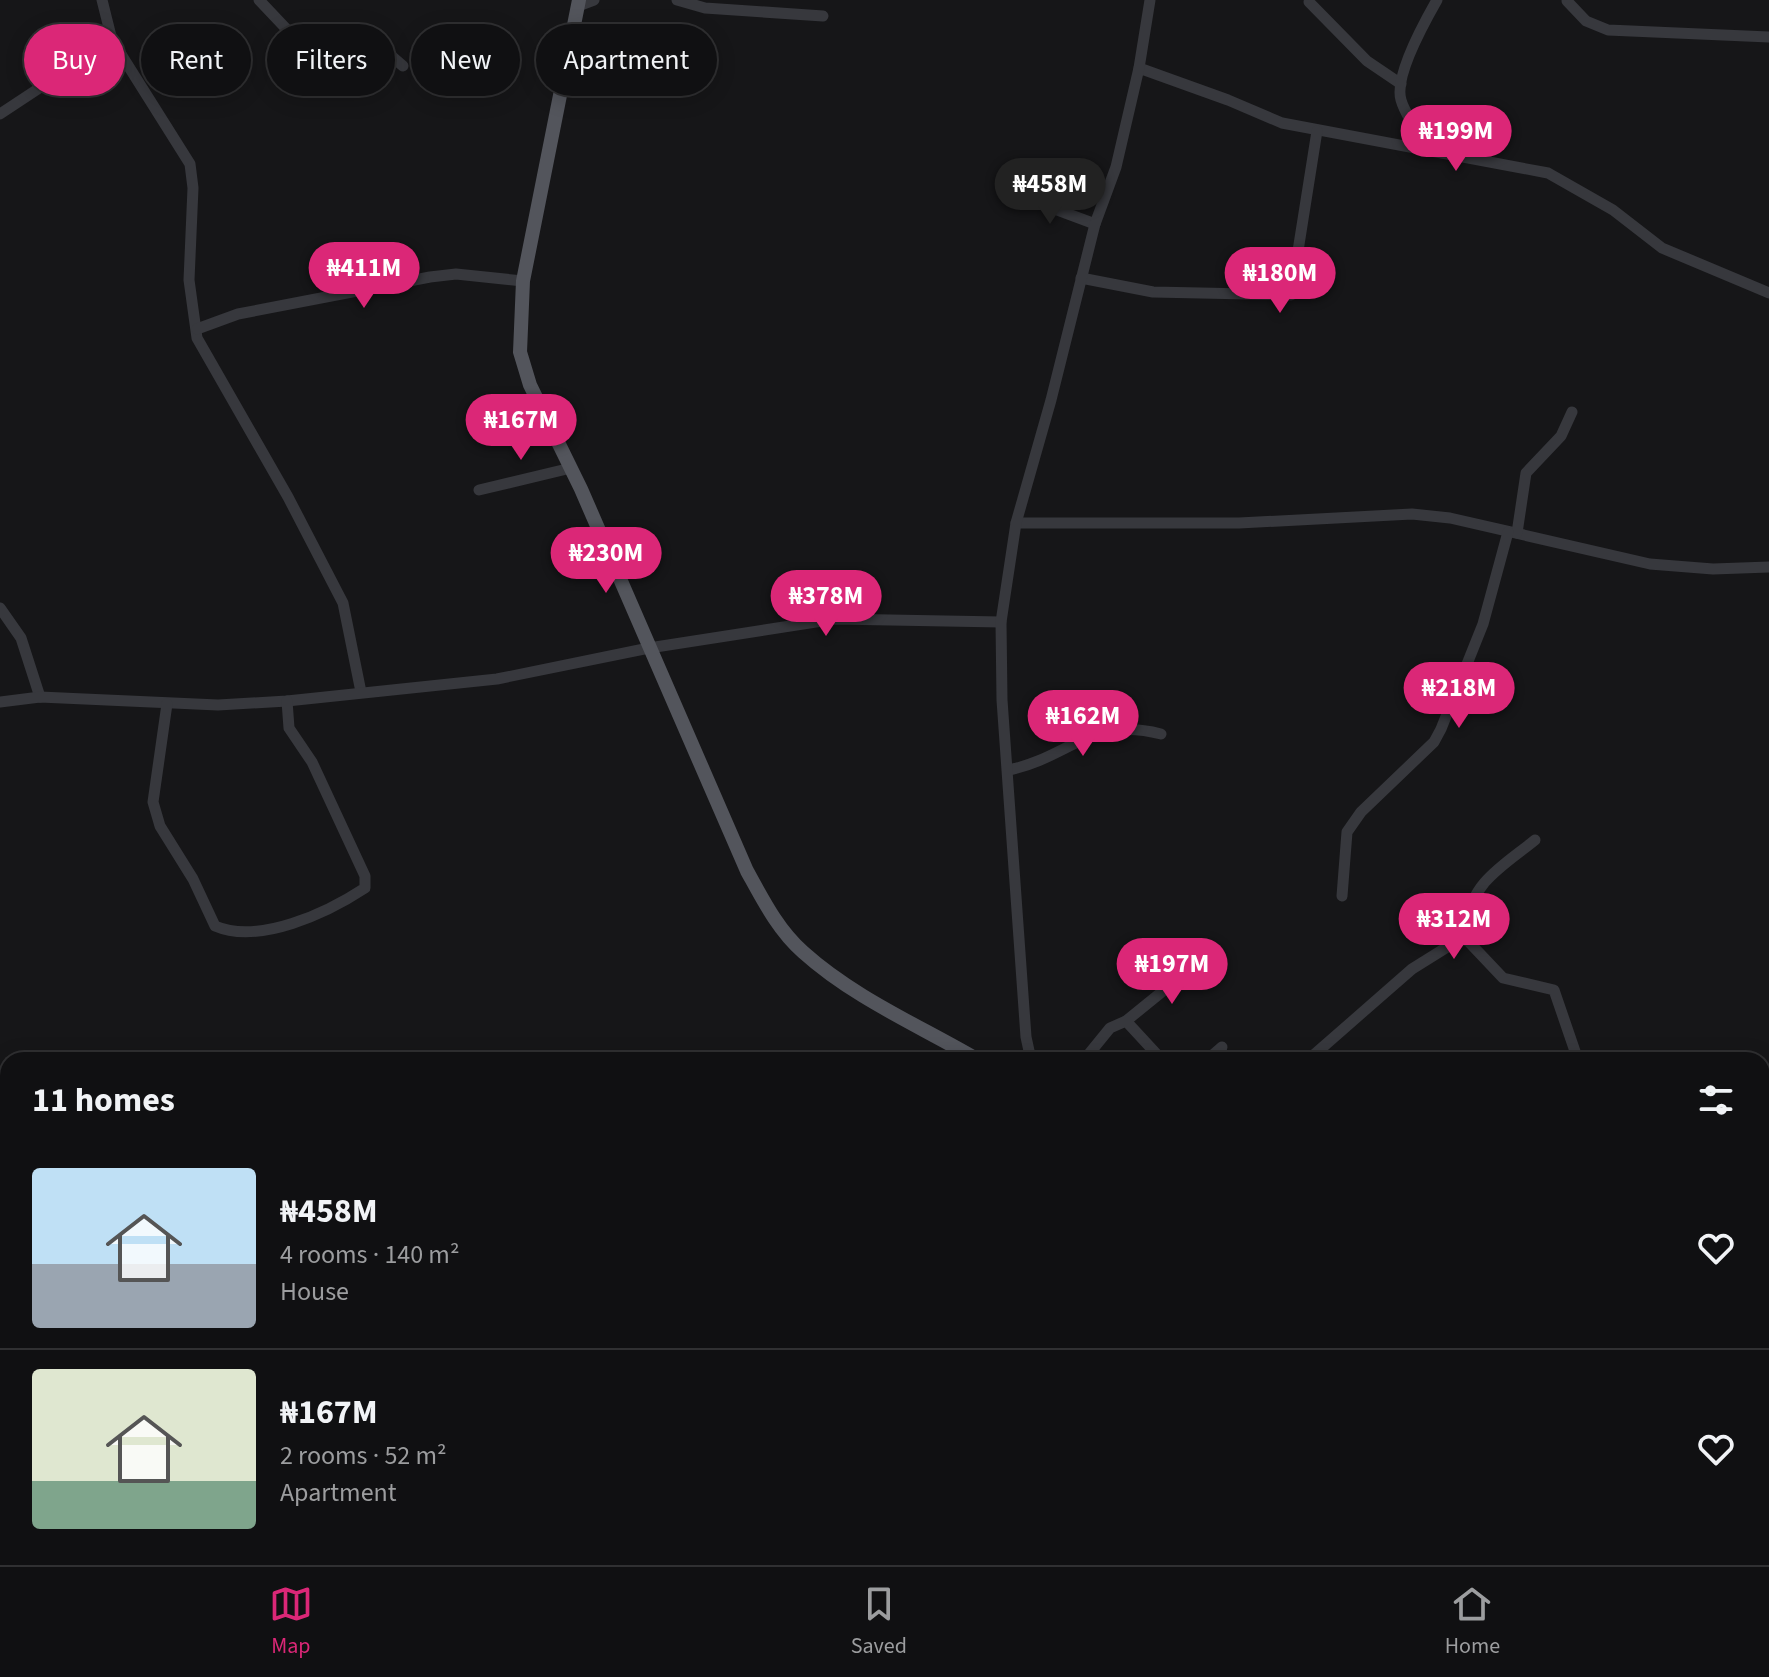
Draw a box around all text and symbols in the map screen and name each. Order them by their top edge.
chip: Buy [24,24,125,96]
chip: Rent [141,24,251,96]
chip: Filters [267,24,395,96]
chip: New [411,24,520,96]
chip: Apartment [536,24,717,96]
pin: ₦199M [1400,105,1512,173]
text: ₦199M [1419,112,1493,149]
pin: ₦458M [994,158,1106,226]
text: ₦458M [1013,165,1087,202]
pin: ₦411M [308,242,420,310]
pin: ₦180M [1224,247,1336,315]
text: ₦411M [327,249,401,286]
text: ₦180M [1243,254,1317,291]
pin: ₦167M [465,394,577,462]
text: ₦167M [484,401,558,438]
pin: ₦230M [550,527,662,595]
text: ₦230M [569,534,643,571]
pin: ₦378M [770,570,882,638]
text: ₦378M [789,577,863,614]
pin: ₦218M [1403,662,1515,730]
text: ₦218M [1422,669,1496,706]
pin: ₦162M [1027,690,1139,758]
text: ₦162M [1046,697,1120,734]
pin: ₦312M [1398,893,1510,961]
text: ₦312M [1417,900,1491,937]
pin: ₦197M [1116,938,1228,1006]
text: ₦197M [1135,945,1209,982]
text: 11 homes [32,1076,175,1125]
icon: filters [1694,1078,1738,1122]
text: ₦458M [280,1187,378,1236]
icon: home [96,1200,192,1296]
icon: heart [1694,1226,1738,1270]
text: 4 rooms · 140 m² [280,1236,459,1273]
text: House [280,1273,349,1310]
text: ₦167M [280,1388,378,1437]
icon: home [96,1401,192,1497]
icon: heart [1694,1427,1738,1471]
text: 2 rooms · 52 m² [280,1437,447,1474]
text: Apartment [280,1474,397,1511]
tab: Map [269,1582,313,1662]
tab: Saved [851,1582,907,1662]
tab: Home [1445,1582,1500,1662]

